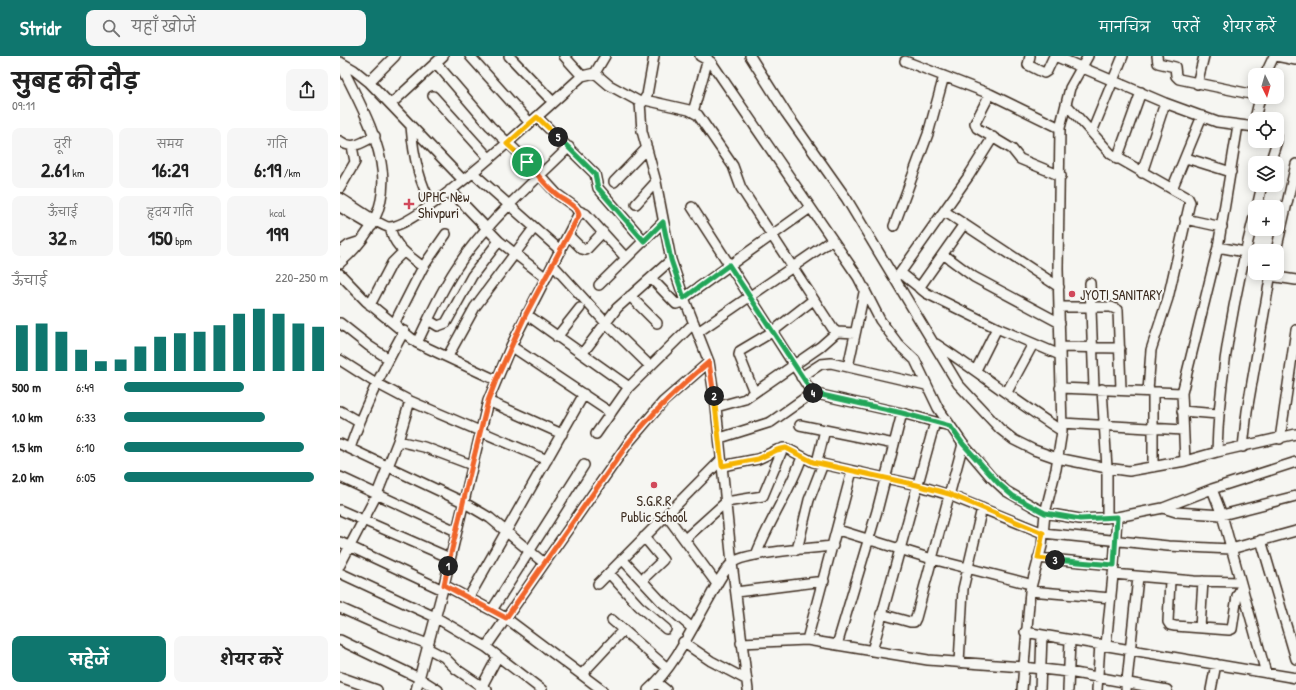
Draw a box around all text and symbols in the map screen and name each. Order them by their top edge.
search box [86,10,366,46]
text: Stridr [20,15,62,41]
text: यहाँ खोजें [132,16,196,37]
icon: search [100,17,122,39]
text: मानचित्र [1099,17,1150,36]
text: परतें [1172,17,1200,36]
text: शेयर करें [1222,17,1276,36]
text: सुबह की दौड़ [12,66,139,96]
north arrow [1248,68,1284,104]
map controls [1248,68,1284,280]
button: share [286,69,328,111]
text: 09:11 [12,96,35,114]
button: locate [1248,112,1284,148]
pin: 5 [548,127,568,147]
text: 5 [556,130,560,144]
text: दूरी [54,137,71,151]
text: समय [157,137,183,151]
text: गति [267,137,287,151]
pin [510,145,544,179]
icon: arrive [516,151,538,173]
text: 2.61 [41,156,70,183]
text: 16:29 [152,156,188,183]
text: 6:19 [254,156,281,183]
button: layers [1248,156,1284,192]
text: km [70,166,84,180]
text: /km [281,166,301,180]
place label: UPHC New Shivpuri [418,187,470,223]
marker: UPHC New Shivpuri [403,198,415,210]
button: + [1248,200,1284,236]
text: ऊँचाई [48,205,77,219]
text: हृदय गति [147,205,193,219]
text: kcal [269,206,285,220]
text: 199 [266,220,288,247]
text: 32 [48,224,67,251]
text: 150 [148,224,173,251]
text: m [67,234,77,248]
text: bpm [173,234,192,248]
button: − [1248,244,1284,280]
text: 220–250 m [275,268,328,286]
text: ऊँचाई [12,271,47,289]
place label: JYOTI SANITARY [1080,285,1163,304]
marker: JYOTI SANITARY [1067,289,1077,299]
text: 500 m [12,378,41,396]
text: 6:49 [76,378,94,396]
pin: 4 [803,383,823,403]
pin: 2 [704,386,724,406]
text: 4 [811,386,815,400]
text: 2 [711,389,717,403]
text: 1.0 km [12,408,43,426]
text: 6:33 [76,408,96,426]
text: 1.5 km [12,438,42,456]
text: 6:10 [76,438,95,456]
text: 2.0 km [12,468,44,486]
text: 6:05 [76,468,96,486]
marker: S.G.R.R Public School [649,480,659,490]
place label: S.G.R.R Public School [621,491,687,526]
pin: 3 [1045,550,1065,570]
text: 3 [1053,553,1057,567]
pin: 1 [438,556,458,576]
text: 1 [446,559,450,573]
button: सहेजें [12,636,166,682]
button: शेयर करें [174,636,328,682]

